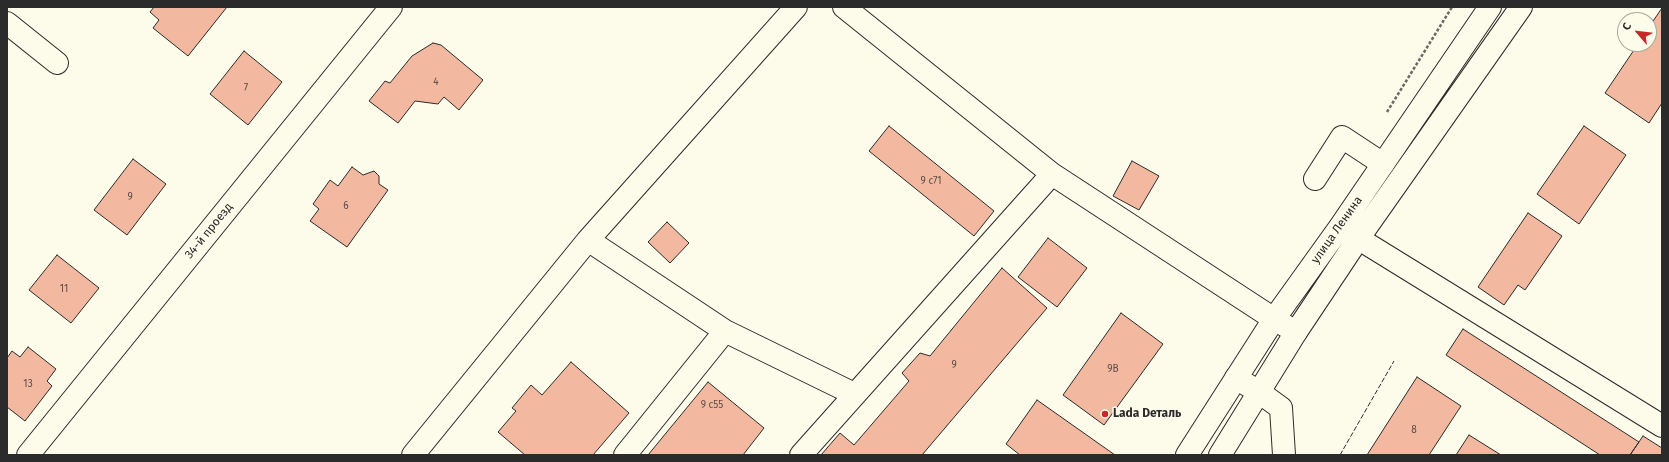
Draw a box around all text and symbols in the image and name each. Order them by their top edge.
north arrow [1617,12,1657,52]
text: С [1620,21,1634,32]
house number: 4 [433,76,439,88]
house number: 7 [244,82,248,94]
house number: 9 с71 [921,175,941,187]
house number: 9 [127,191,133,203]
street label: улица Ленина [1308,194,1366,266]
street label: 34-й проезд [182,200,236,262]
house number: 6 [343,200,349,212]
house number: 11 [60,283,68,295]
house number: 9 [951,359,957,371]
house number: 9В [1107,363,1119,375]
house number: 13 [23,378,33,390]
house number: 9 с55 [701,399,723,411]
place label: Lada Dеталь [1113,407,1181,421]
marker: Lada Dеталь [1100,409,1110,419]
house number: 8 [1411,424,1417,436]

